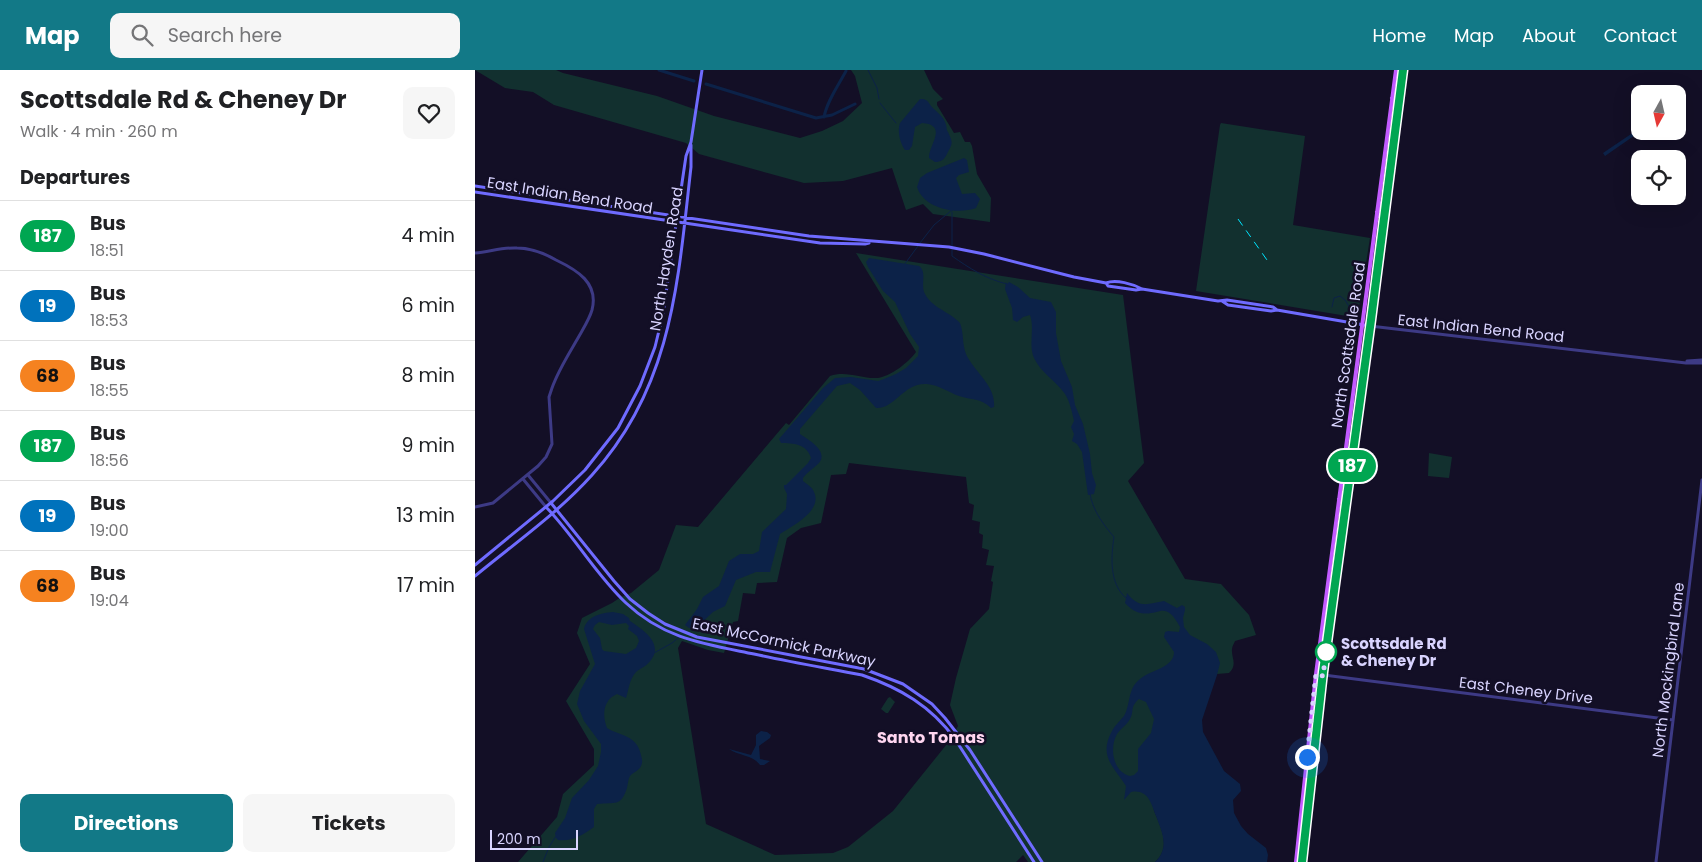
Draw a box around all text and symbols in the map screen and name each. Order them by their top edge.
search box [110,13,460,58]
text: Map [25,19,80,52]
icon: search [128,21,156,49]
text: Search here [168,22,282,49]
text: Home [1372,23,1426,48]
text: Map [1454,23,1494,48]
text: About [1522,23,1576,48]
text: Contact [1604,23,1677,48]
text: Scottsdale Rd & Cheney Dr [20,83,346,116]
north arrow [1631,85,1686,140]
map controls [1631,85,1686,205]
button: heart [403,87,455,139]
text: Walk · 4 min · 260 m [20,120,178,143]
button: locate [1631,150,1686,205]
text: Departures [20,164,130,191]
street label: East Indian Bend Road [486,172,654,218]
street label: North Hayden Road [644,185,688,333]
text: Bus [90,210,126,237]
text: 4 min [402,222,455,249]
text: 187 [33,223,62,248]
text: 18:51 [90,239,124,262]
street label: North Scottsdale Road [1326,261,1370,429]
text: Bus [90,280,126,307]
text: 6 min [401,292,455,319]
text: 19 [39,293,56,318]
text: 18:53 [90,309,128,332]
street label: East Indian Bend Road [1397,309,1565,347]
text: Bus [90,350,126,377]
text: 8 min [402,362,455,389]
text: 68 [36,363,59,388]
text: 18:55 [90,379,129,402]
text: Bus [90,420,126,447]
text: 9 min [402,432,455,459]
text: 187 [33,433,62,458]
text: 18:56 [90,449,129,472]
line badge: 187 [1323,450,1381,482]
text: 187 [1338,453,1366,478]
text: Bus [90,490,126,517]
text: 13 min [396,502,455,529]
text: 19 [39,503,56,528]
text: 19:00 [90,519,129,542]
text: Bus [90,560,126,587]
text: 17 min [397,572,455,599]
text: 68 [36,573,59,598]
street label: North Mockingbird Lane [1647,581,1689,759]
text: 19:04 [90,589,129,612]
street label: East McCormick Parkway [690,612,878,672]
place label: Scottsdale Rd & Cheney Dr [1341,633,1447,671]
marker: Scottsdale Rd & Cheney Dr [1315,641,1337,663]
street label: East Cheney Drive [1458,671,1594,709]
district label: Santo Tomas [877,726,985,749]
your location [1295,745,1320,770]
button: Directions [20,794,233,852]
button: Tickets [243,794,455,852]
scale bar [490,827,577,850]
text: 200 m [497,829,541,849]

